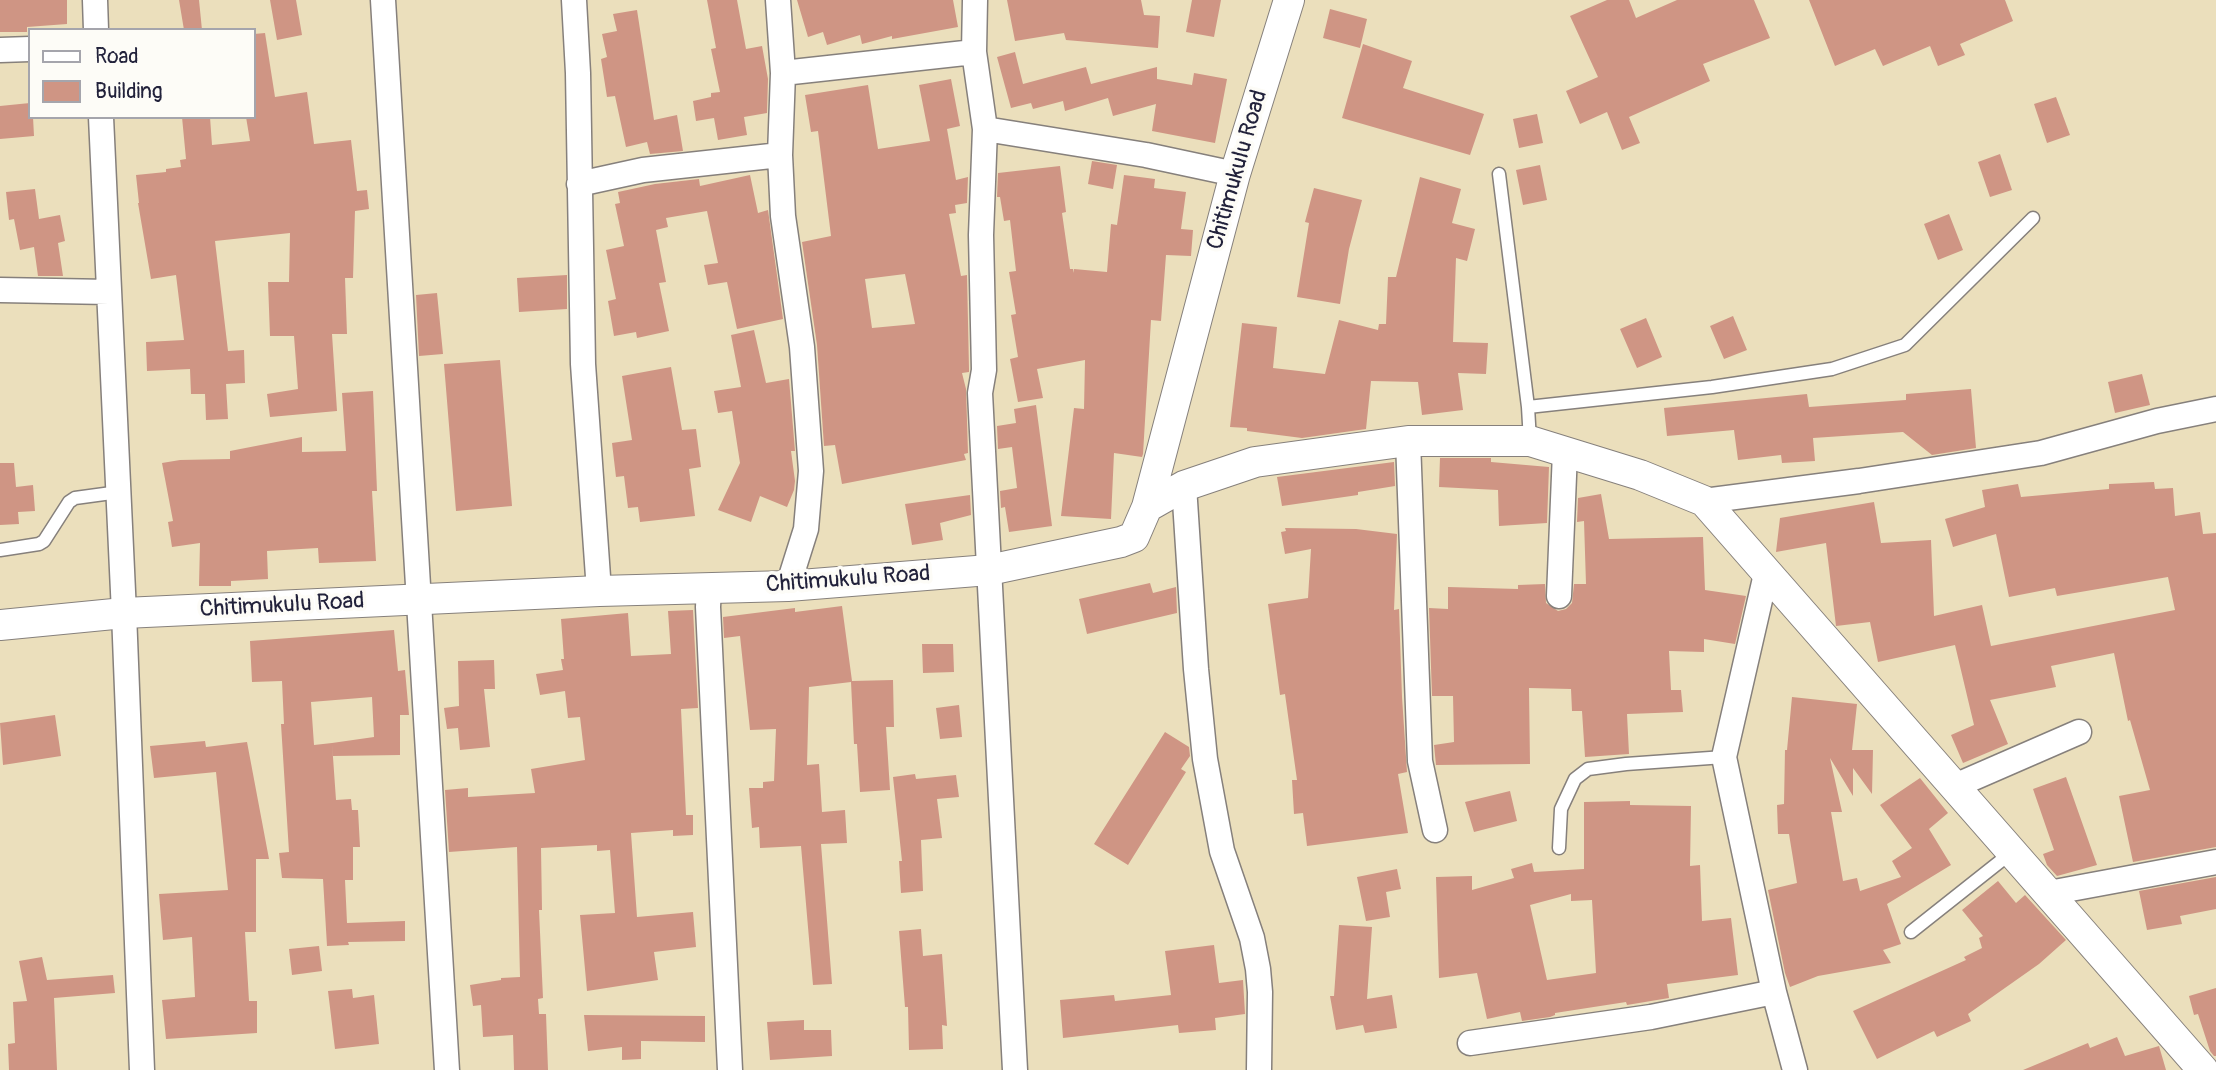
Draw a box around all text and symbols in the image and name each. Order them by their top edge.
legend [28,28,256,119]
text: Road [95,43,139,70]
text: Building [95,78,162,105]
street label: Chitimukulu Road [1202,87,1274,253]
street label: Chitimukulu Road [765,560,931,600]
street label: Chitimukulu Road [199,588,365,624]

